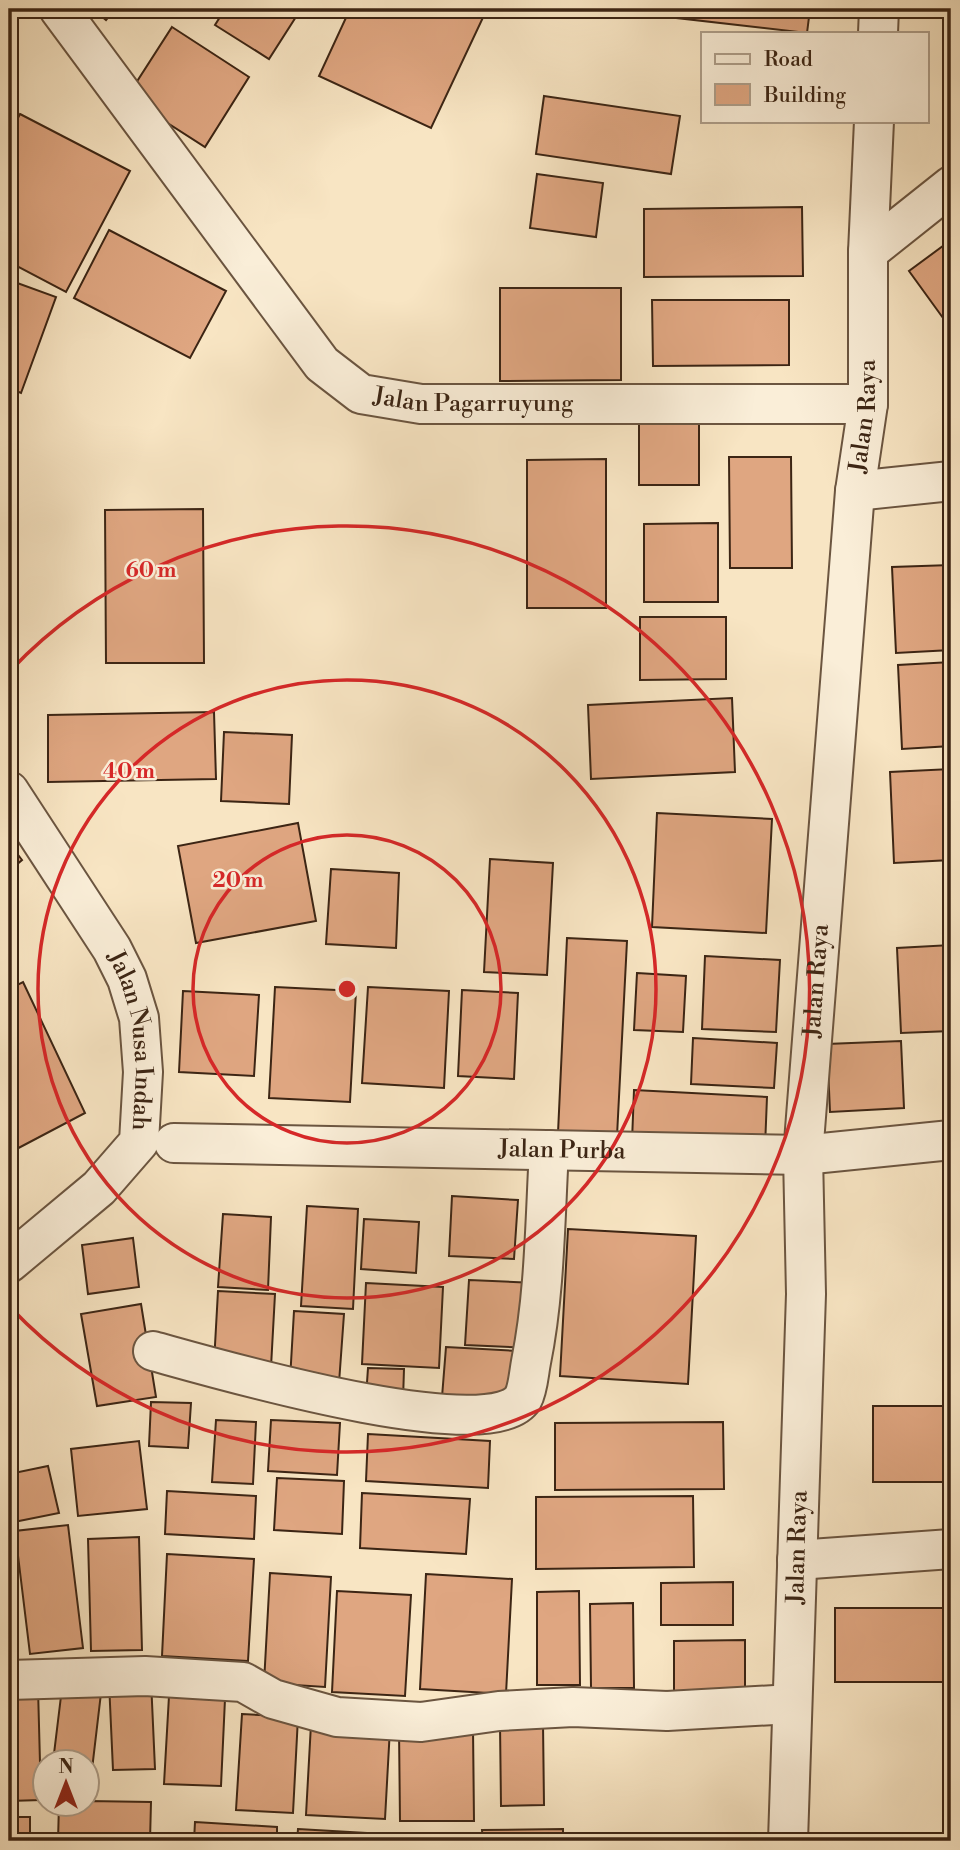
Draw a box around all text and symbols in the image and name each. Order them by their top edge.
legend [701,32,928,122]
text: Road [764,47,813,73]
text: Building [763,83,846,109]
street label: Jalan Raya [843,359,883,476]
street label: Jalan Pagarruyung [370,381,574,419]
text: 60 m [126,558,176,584]
text: 40 m [103,759,155,785]
text: 20 m [213,868,263,894]
street label: Jalan Raya [797,922,836,1040]
street label: Jalan Nusa Indah [100,945,158,1131]
centre of rings [335,977,359,1001]
street label: Jalan Purba [497,1134,627,1167]
street label: Jalan Raya [781,1489,815,1605]
north arrow [32,1748,102,1818]
text: N [58,1755,74,1779]

